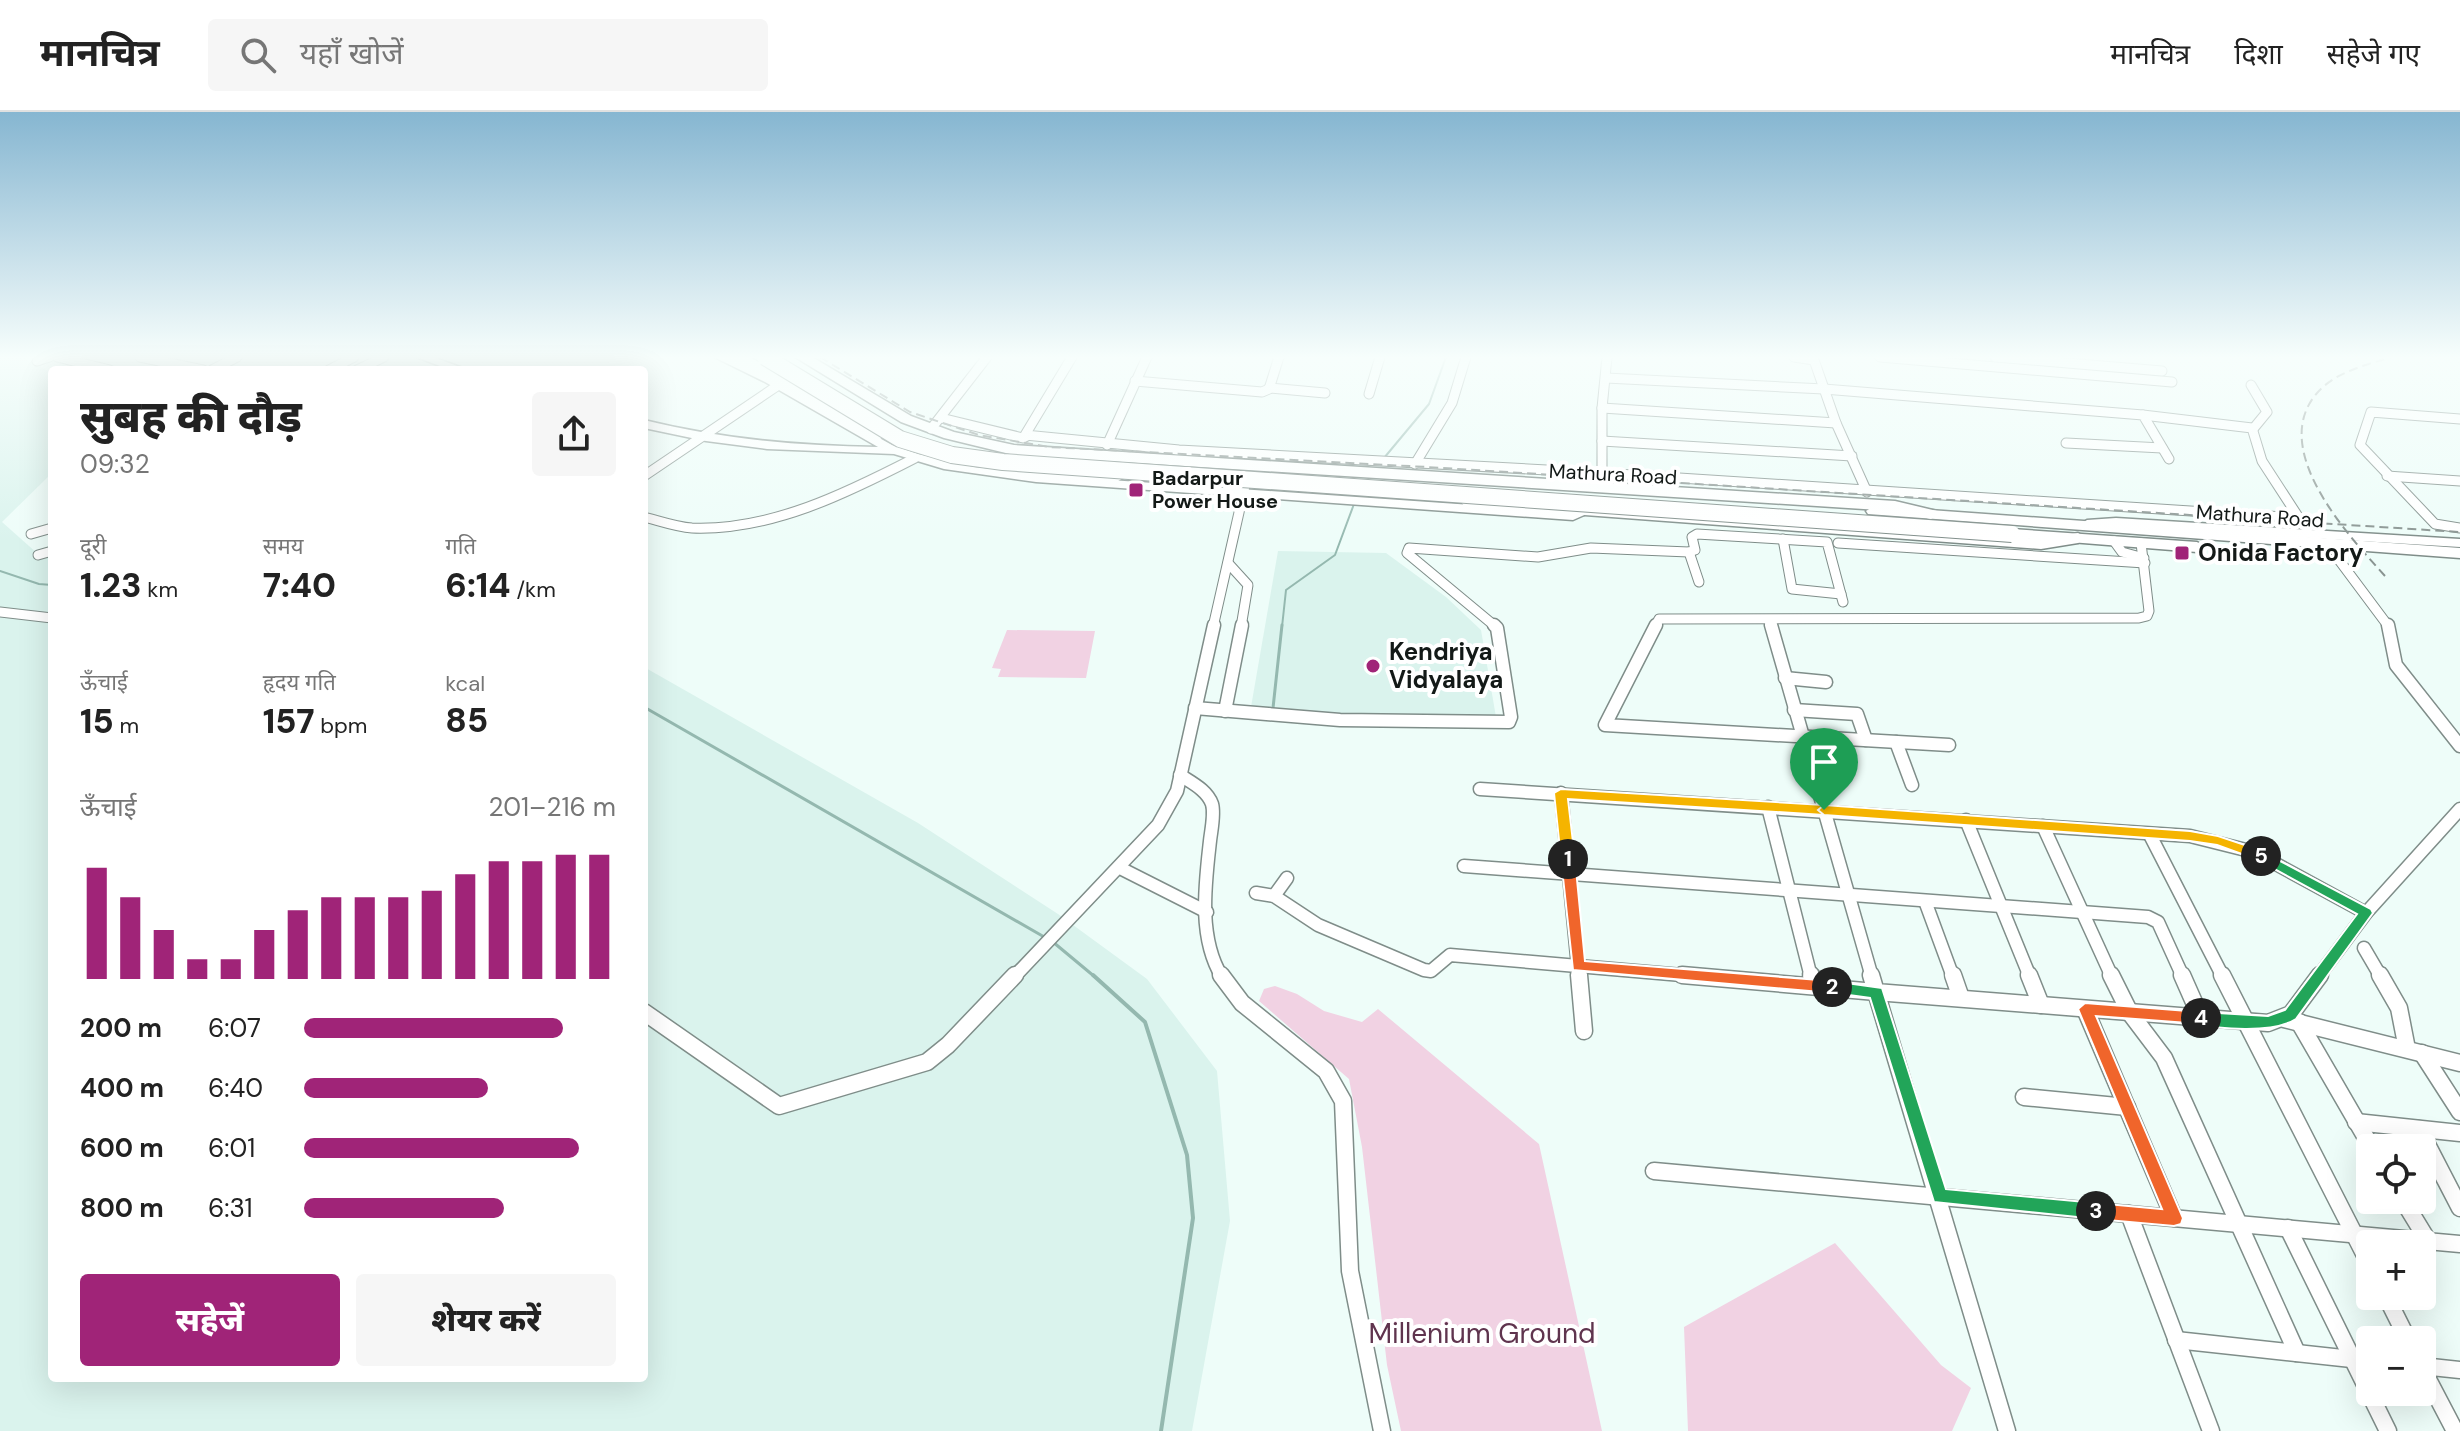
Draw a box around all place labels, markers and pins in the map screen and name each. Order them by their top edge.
place label: Badarpur Power House [1152,465,1278,514]
marker: Badarpur Power House [1127,481,1145,499]
place label: Onida Factory [2198,537,2364,568]
marker: Onida Factory [2173,544,2191,562]
place label: Kendriya Vidyalaya [1389,636,1503,695]
marker: Kendriya Vidyalaya [1364,657,1382,675]
pin [1790,728,1858,810]
pin: 5 [2241,836,2281,876]
pin: 1 [1548,839,1588,879]
pin: 2 [1812,967,1852,1007]
pin: 4 [2181,998,2221,1038]
pin: 3 [2076,1191,2116,1231]

